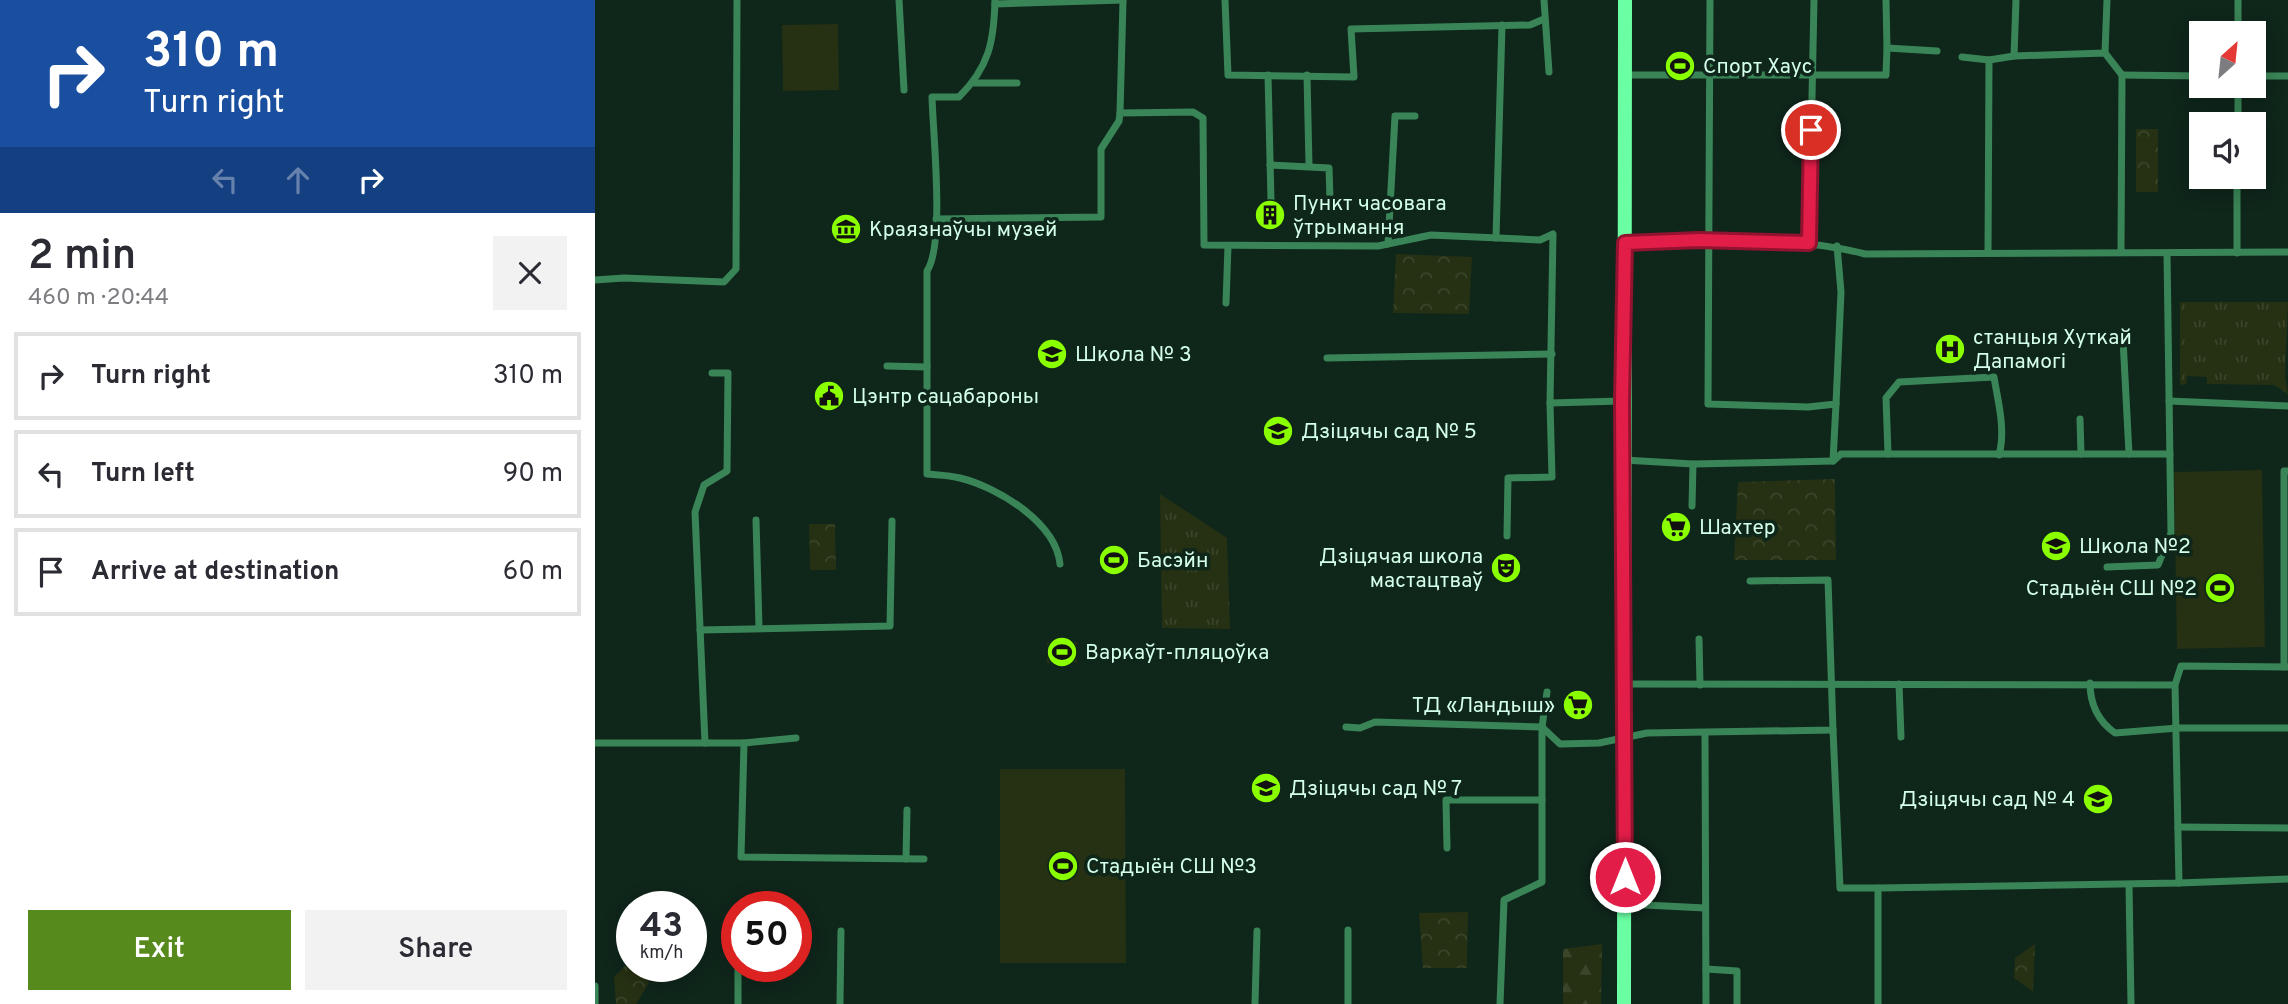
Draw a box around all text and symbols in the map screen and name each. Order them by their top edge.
north arrow [2189,21,2266,98]
map controls [2189,21,2266,189]
text: 310 m [143,23,279,85]
icon: right [28,28,119,119]
sports icon: Спорт Хаус [1663,49,1697,83]
place label: Спорт Хаус [1703,54,1812,81]
text: Turn right [143,84,285,124]
pin [1781,100,1841,160]
icon: arrive [1792,111,1830,149]
button: sound [2189,112,2266,189]
icon: left [206,161,244,199]
icon: ahead [279,161,317,199]
icon: right [352,161,390,199]
place label: Пункт часовага ўтрымання [1293,191,1447,242]
building icon: Пункт часовага ўтрымання [1253,198,1287,232]
museum icon: Краязнаўчы музей [829,212,863,246]
place label: Краязнаўчы музей [869,217,1057,244]
text: 2 min [28,231,136,284]
button: close [493,236,567,310]
text: 460 m · 20:44 [28,284,169,313]
place label: станцыя Хуткай Дапамогі [1973,325,2132,376]
hospital icon: станцыя Хуткай Дапамогі [1933,332,1967,366]
school or university icon: Школа № 3 [1035,337,1069,371]
place label: Школа № 3 [1075,342,1192,369]
icon: right [32,357,70,395]
text: Turn right [91,360,211,393]
text: 310 m [493,360,563,393]
public building icon: Цэнтр сацабароны [812,379,846,413]
place label: Цэнтр сацабароны [852,384,1039,411]
school or university icon: Дзіцячы сад № 5 [1261,414,1295,448]
place label: Дзіцячы сад № 5 [1301,419,1477,446]
icon: left [32,455,70,493]
text: Turn left [91,458,195,491]
text: 90 m [503,458,563,491]
supermarket icon: Шахтер [1659,510,1693,544]
place label: Шахтер [1699,515,1776,542]
school or university icon: Школа №2 [2039,529,2073,563]
place label: Школа №2 [2079,534,2191,561]
sports icon: Басэйн [1097,543,1131,577]
place label: Дзіцячая школа мастацтваў [1319,544,1483,595]
place label: Басэйн [1137,548,1208,575]
theatre icon: Дзіцячая школа мастацтваў [1489,551,1523,585]
icon: arrive [32,553,70,591]
text: Arrive at destination [91,556,339,589]
text: 60 m [503,556,563,589]
sports icon: Стадыён СШ №2 [2203,571,2237,605]
place label: Стадыён СШ №2 [2026,576,2197,603]
sports icon: Варкаўт-пляцоўка [1045,635,1079,669]
place label: Варкаўт-пляцоўка [1085,640,1269,667]
supermarket icon: ТД «Ландыш» [1561,688,1595,722]
place label: ТД «Ландыш» [1412,693,1555,720]
school or university icon: Дзіцячы сад № 7 [1249,771,1283,805]
place label: Дзіцячы сад № 7 [1289,776,1462,803]
school or university icon: Дзіцячы сад № 4 [2081,782,2115,816]
place label: Дзіцячы сад № 4 [1899,787,2075,814]
position arrow [1588,840,1662,914]
sports icon: Стадыён СШ №3 [1046,849,1080,883]
place label: Стадыён СШ №3 [1086,854,1257,881]
speed limit sign: 50 [721,891,812,982]
text: 43 [640,905,683,949]
button: Exit [28,910,291,990]
button: Share [305,910,567,990]
text: km/h [640,942,683,965]

